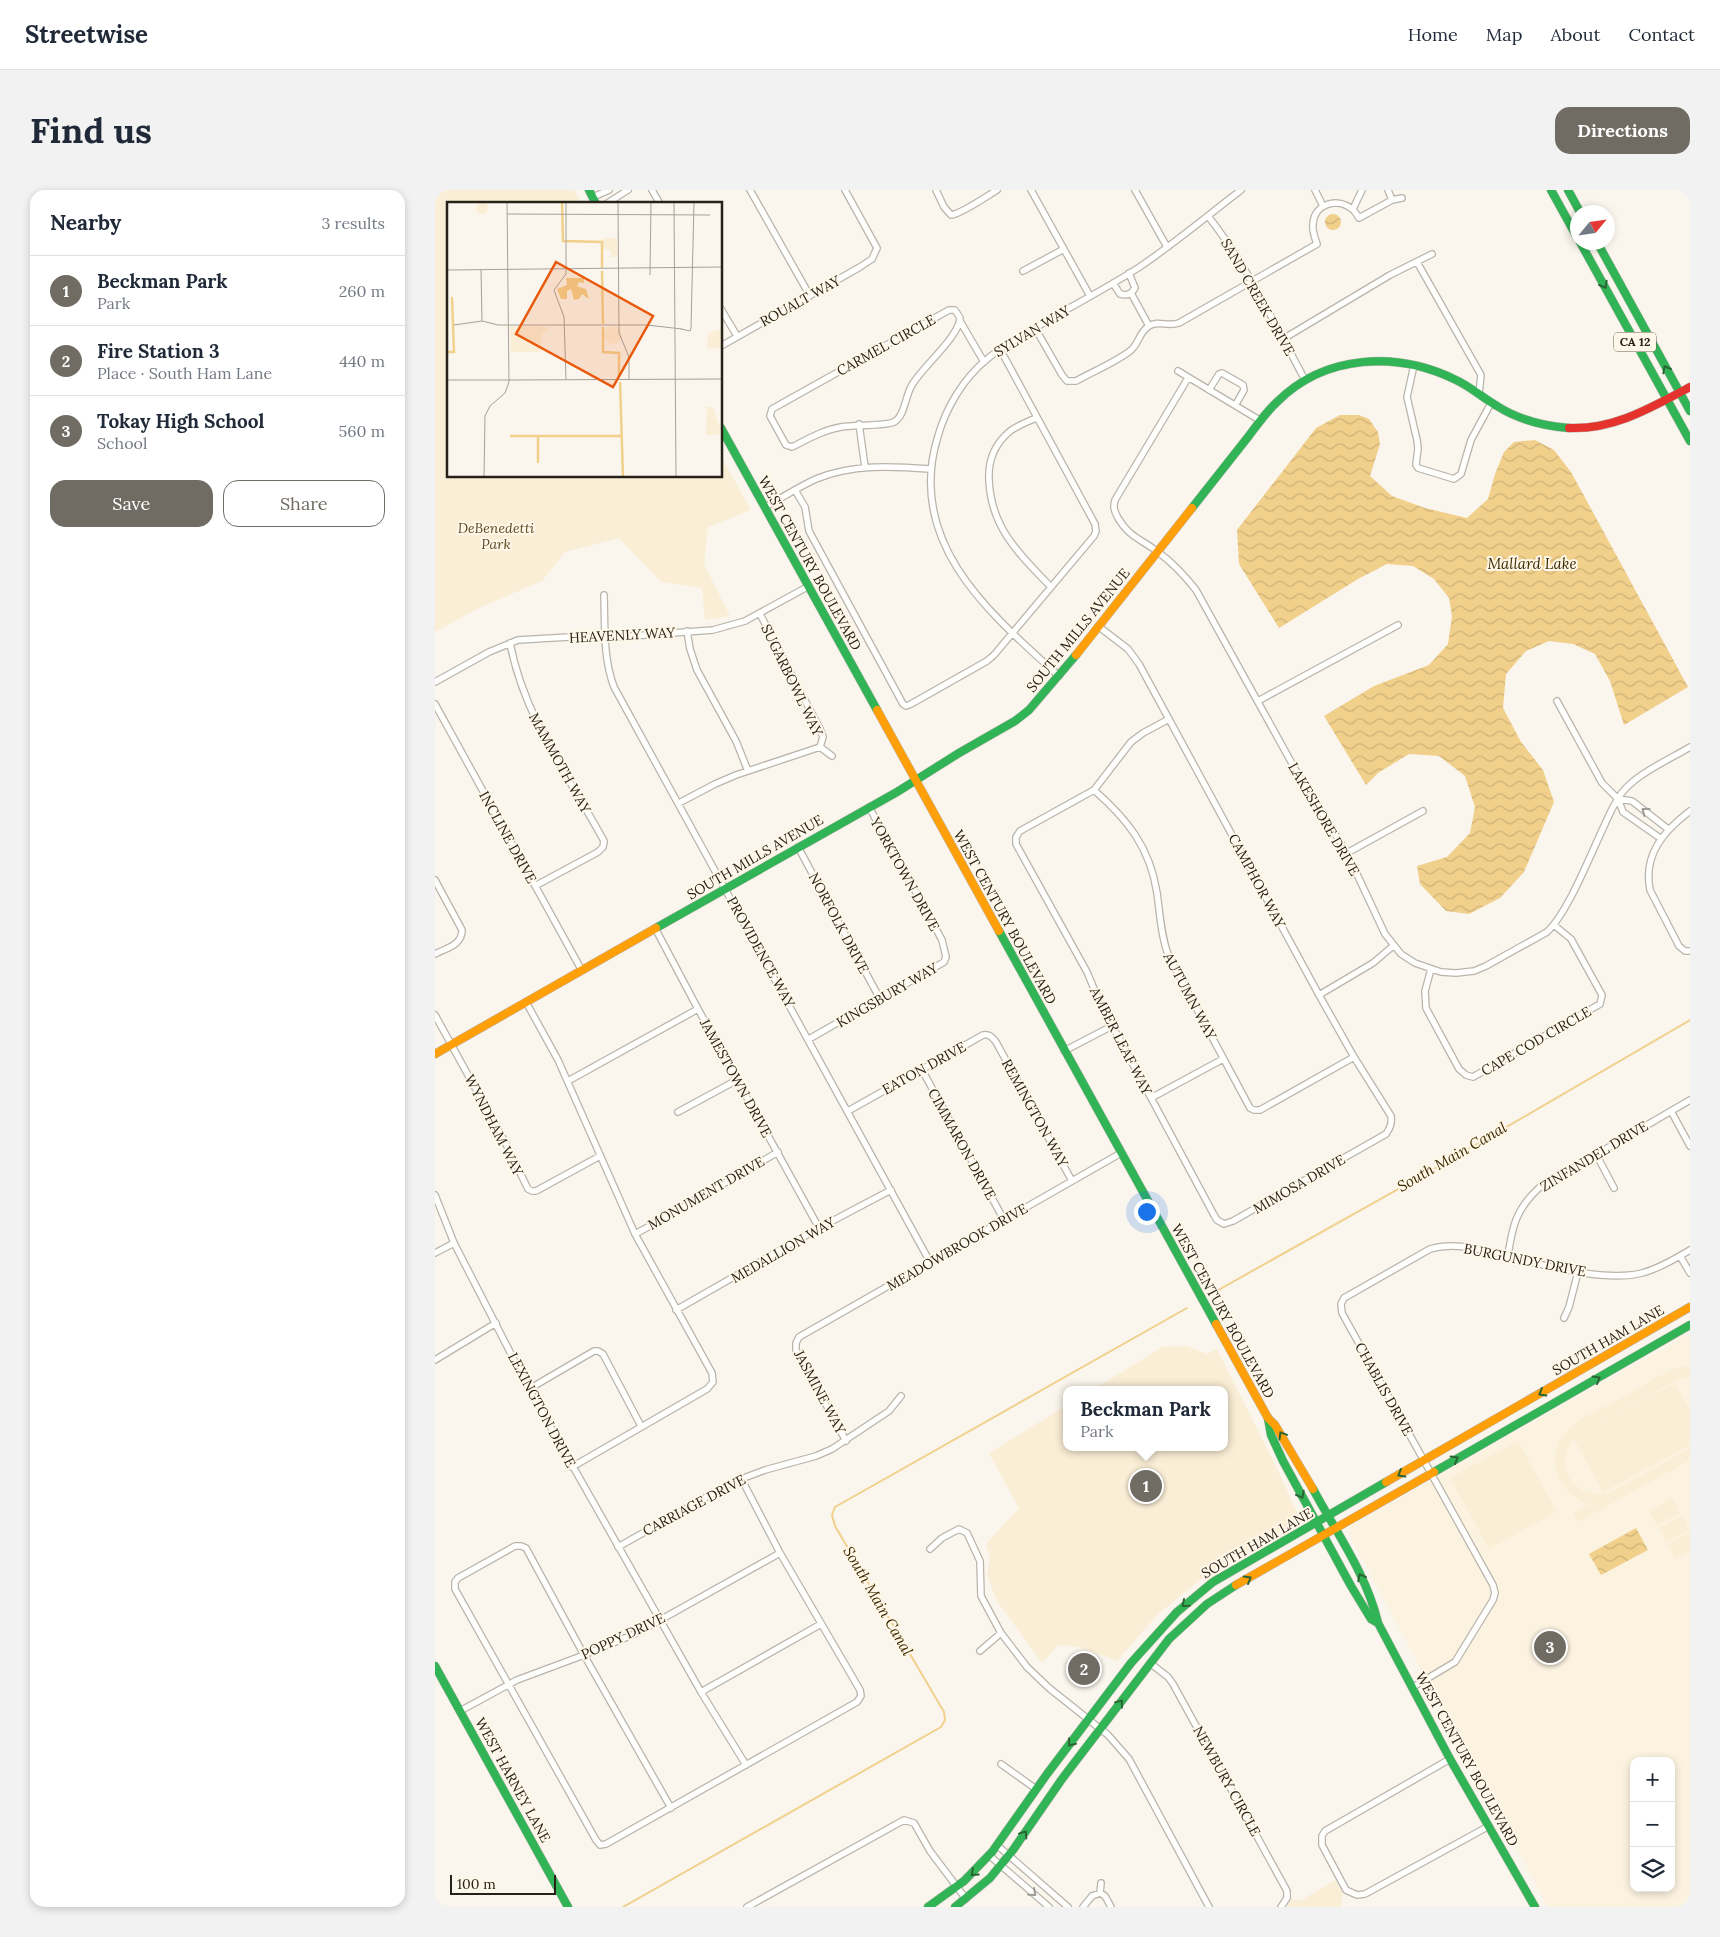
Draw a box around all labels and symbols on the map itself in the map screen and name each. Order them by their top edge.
inset map [447,202,723,478]
north arrow [1570,205,1615,250]
street label: SAND CREEK DRIVE [1217,235,1299,359]
street label: ROUALT WAY [757,271,844,330]
one-way arrow [1598,280,1608,289]
street label: SYLVAN WAY [990,301,1074,361]
street label: CARMEL CIRCLE [833,310,939,380]
road number: CA 12 [1614,332,1656,352]
one-way arrow [1663,365,1673,374]
street label: WEST CENTURY BOULEVARD [754,473,866,653]
park label: DeBenedetti Park [458,519,535,553]
water label: Mallard Lake [1487,554,1577,573]
street label: SOUTH MILLS AVENUE [1022,564,1134,696]
street label: SUGARBOWL WAY [757,621,827,740]
street label: HEAVENLY WAY [568,623,677,647]
street label: MAMMOTH WAY [525,710,596,817]
street label: LAKESHORE DRIVE [1284,759,1364,879]
street label: INCLINE DRIVE [475,788,541,886]
one-way arrow [1642,808,1651,816]
street label: SOUTH MILLS AVENUE [684,810,827,903]
street label: YORKTOWN DRIVE [866,813,944,934]
street label: WEST CENTURY BOULEVARD [949,827,1061,1007]
street label: CAMPHOR WAY [1225,831,1290,932]
street label: NORFOLK DRIVE [805,869,873,977]
street label: PROVIDENCE WAY [723,893,800,1012]
street label: AUTUMN WAY [1159,948,1221,1044]
street label: KINGSBURY WAY [833,958,942,1031]
street label: AMBER LEAF WAY [1086,983,1156,1099]
street label: CAPE COD CIRCLE [1478,1002,1594,1080]
street label: JAMESTOWN DRIVE [695,1015,776,1141]
street label: EATON DRIVE [879,1037,969,1098]
street label: REMINGTON WAY [998,1056,1073,1171]
street label: WYNDHAM WAY [461,1071,528,1180]
street label: CIMMARON DRIVE [924,1085,1000,1203]
street label: ZINFANDEL DRIVE [1537,1116,1652,1195]
water label: South Main Canal [1394,1117,1511,1196]
street label: MIMOSA DRIVE [1250,1150,1349,1218]
street label: MONUMENT DRIVE [645,1152,768,1234]
street label: MEADOWBROOK DRIVE [883,1199,1031,1295]
your location [1134,1199,1160,1225]
street label: MEDALLION WAY [728,1212,839,1287]
street label: WEST CENTURY BOULEVARD [1167,1221,1279,1401]
street label: BURGUNDY DRIVE [1462,1239,1588,1281]
street label: SOUTH HAM LANE [1549,1301,1667,1379]
street label: CHABLIS DRIVE [1351,1339,1417,1439]
street label: JASMINE WAY [790,1346,850,1438]
street label: LEXINGTON DRIVE [504,1349,580,1471]
one-way arrow [1591,1375,1600,1385]
one-way arrow [1538,1387,1547,1397]
one-way arrow [1278,1432,1288,1441]
one-way arrow [1450,1456,1459,1466]
pin: 1 [1130,1467,1162,1505]
one-way arrow [1397,1468,1406,1478]
street label: CARRIAGE DRIVE [639,1470,749,1540]
one-way arrow [1295,1489,1305,1498]
street label: SOUTH HAM LANE [1198,1504,1316,1582]
water label: South Main Canal [839,1543,918,1660]
one-way arrow [1357,1573,1367,1582]
one-way arrow [1242,1575,1251,1585]
one-way arrow [1182,1598,1191,1607]
street label: POPPY DRIVE [578,1609,668,1663]
pin: 3 [1534,1628,1566,1666]
pin: 2 [1068,1650,1100,1688]
street label: WEST CENTURY BOULEVARD [1411,1669,1523,1849]
one-way arrow [1114,1699,1123,1709]
street label: WEST HARNEY LANE [471,1714,555,1846]
street label: NEWBURY CIRCLE [1189,1723,1265,1840]
one-way arrow [1069,1737,1077,1746]
one-way arrow [1018,1830,1027,1840]
one-way arrow [971,1867,980,1876]
scale bar [450,1872,556,1895]
one-way arrow [1027,1887,1036,1896]

